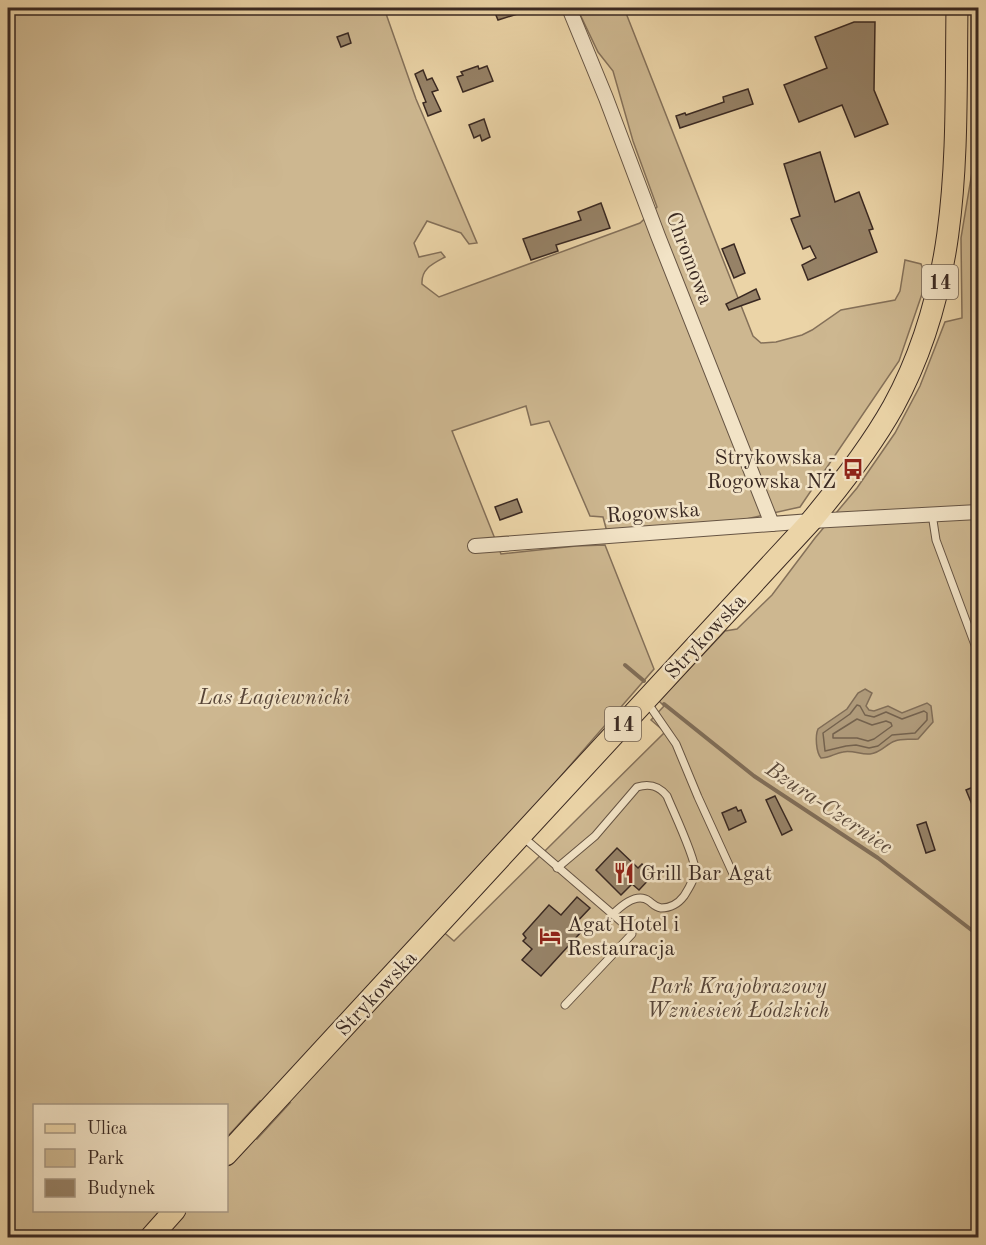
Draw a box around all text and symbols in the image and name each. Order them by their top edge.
street label: Chromowa [661,209,716,308]
road number: 14 [922,265,958,299]
place label: Strykowska - Rogowska NŻ [707,448,836,493]
bus stop icon: Strykowska - Rogowska NŻ [841,457,865,481]
street label: Rogowska [606,500,701,527]
street label: Strykowska [662,590,751,684]
park label: Las Łagiewnicki [197,688,350,709]
road number: 14 [605,707,641,741]
water label: Bzura-Czerniec [761,758,896,859]
restaurant icon: Grill Bar Agat [612,861,636,885]
place label: Grill Bar Agat [641,864,772,885]
place label: Agat Hotel i Restauracja [567,915,679,960]
hotel icon: Agat Hotel i Restauracja [538,924,562,948]
street label: Strykowska [333,947,422,1041]
park label: Park Krajobrazowy Wzniesień Łódzkich [646,977,830,1022]
legend [33,1104,228,1212]
text: Ulica [87,1120,128,1138]
text: Park [87,1150,124,1168]
text: Budynek [87,1180,155,1198]

